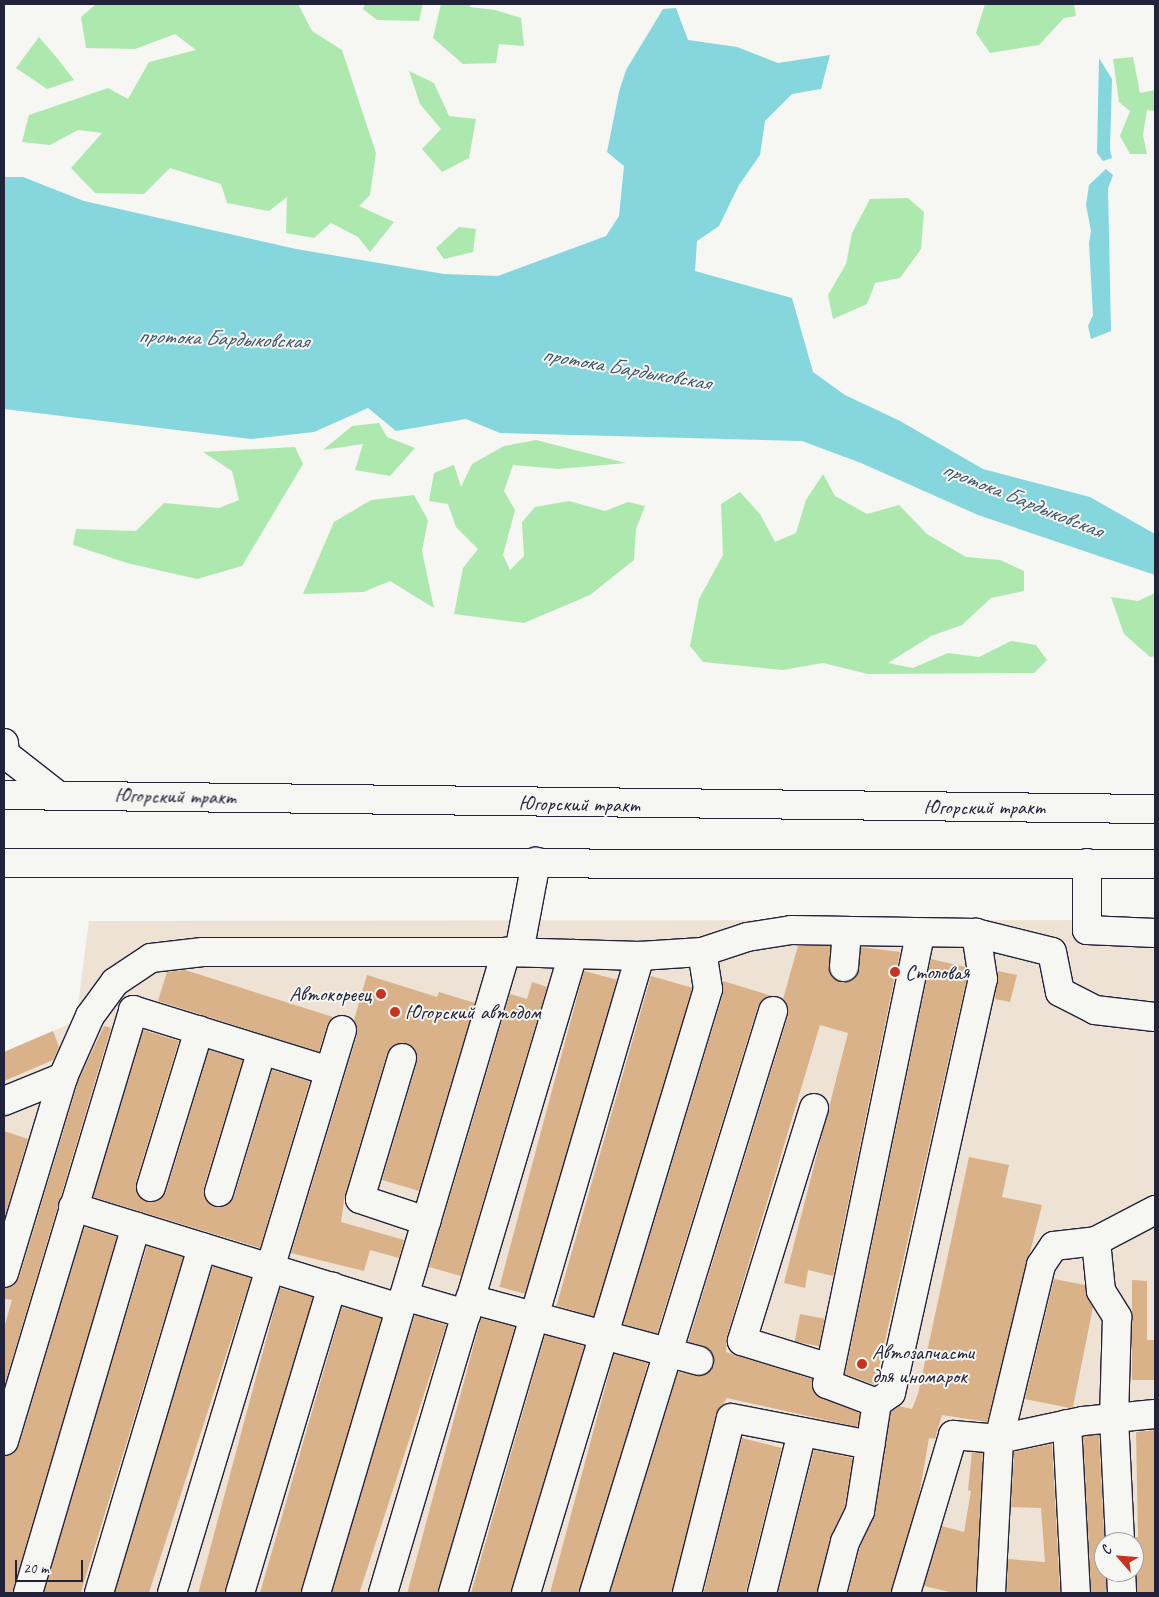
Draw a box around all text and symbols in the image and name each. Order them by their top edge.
water label: протока Бардыковская [138,323,308,355]
water label: протока Бардыковская [540,341,712,397]
water label: протока Бардыковская [938,456,1106,544]
street label: Югорский тракт [114,782,236,810]
street label: Югорский тракт [518,790,640,818]
street label: Югорский тракт [924,794,1044,820]
place label: Столовая [905,959,969,985]
marker: Столовая [889,966,901,978]
place label: Автокореец [289,981,371,1007]
marker: Автокореец [375,988,387,1000]
place label: Югорский автодом [405,999,541,1025]
marker: Югорский автодом [389,1006,401,1018]
place label: Автозапчасти для иномарок [872,1339,974,1389]
marker: Автозапчасти для иномарок [856,1358,868,1370]
north arrow [1094,1532,1144,1582]
text: С [1097,1543,1115,1557]
scale bar [18,1550,85,1582]
text: 20 m [23,1559,49,1578]

